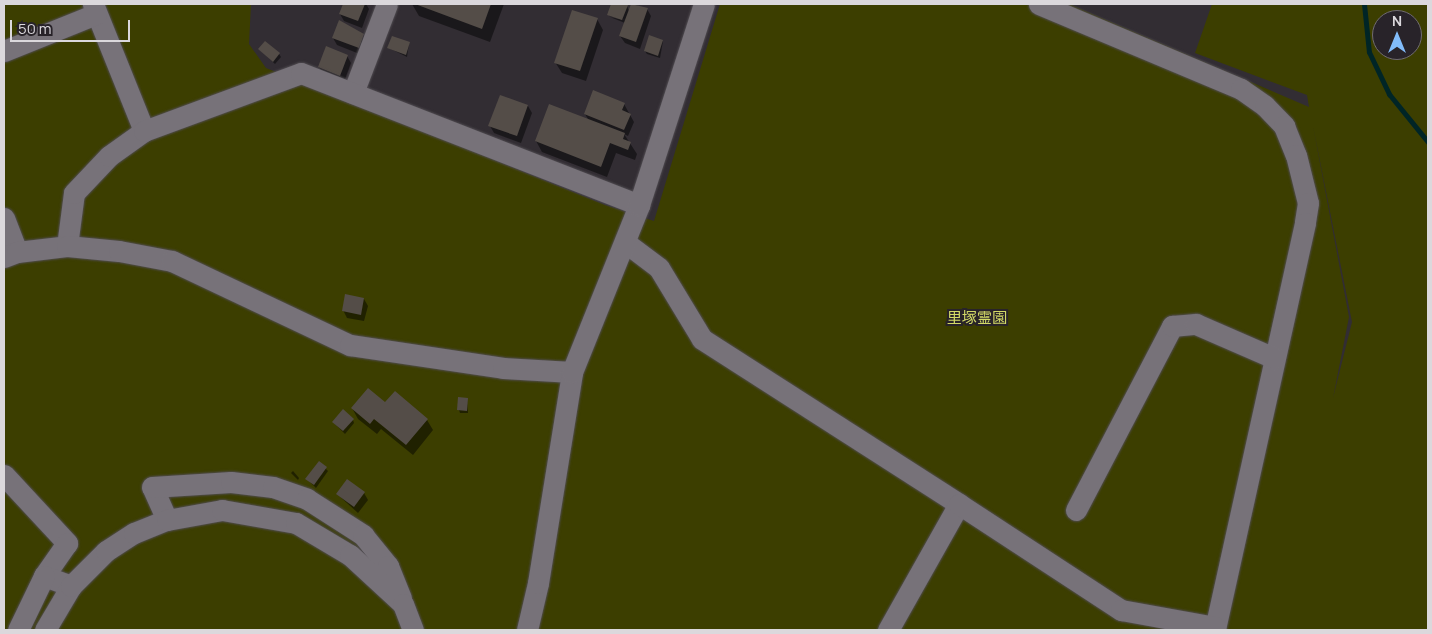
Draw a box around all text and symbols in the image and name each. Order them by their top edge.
scale bar [12,10,132,42]
north arrow [1372,10,1422,60]
text: N [1392,11,1402,30]
text: 50 m [18,18,52,39]
park label: 里塚霊園 [947,309,1007,327]

